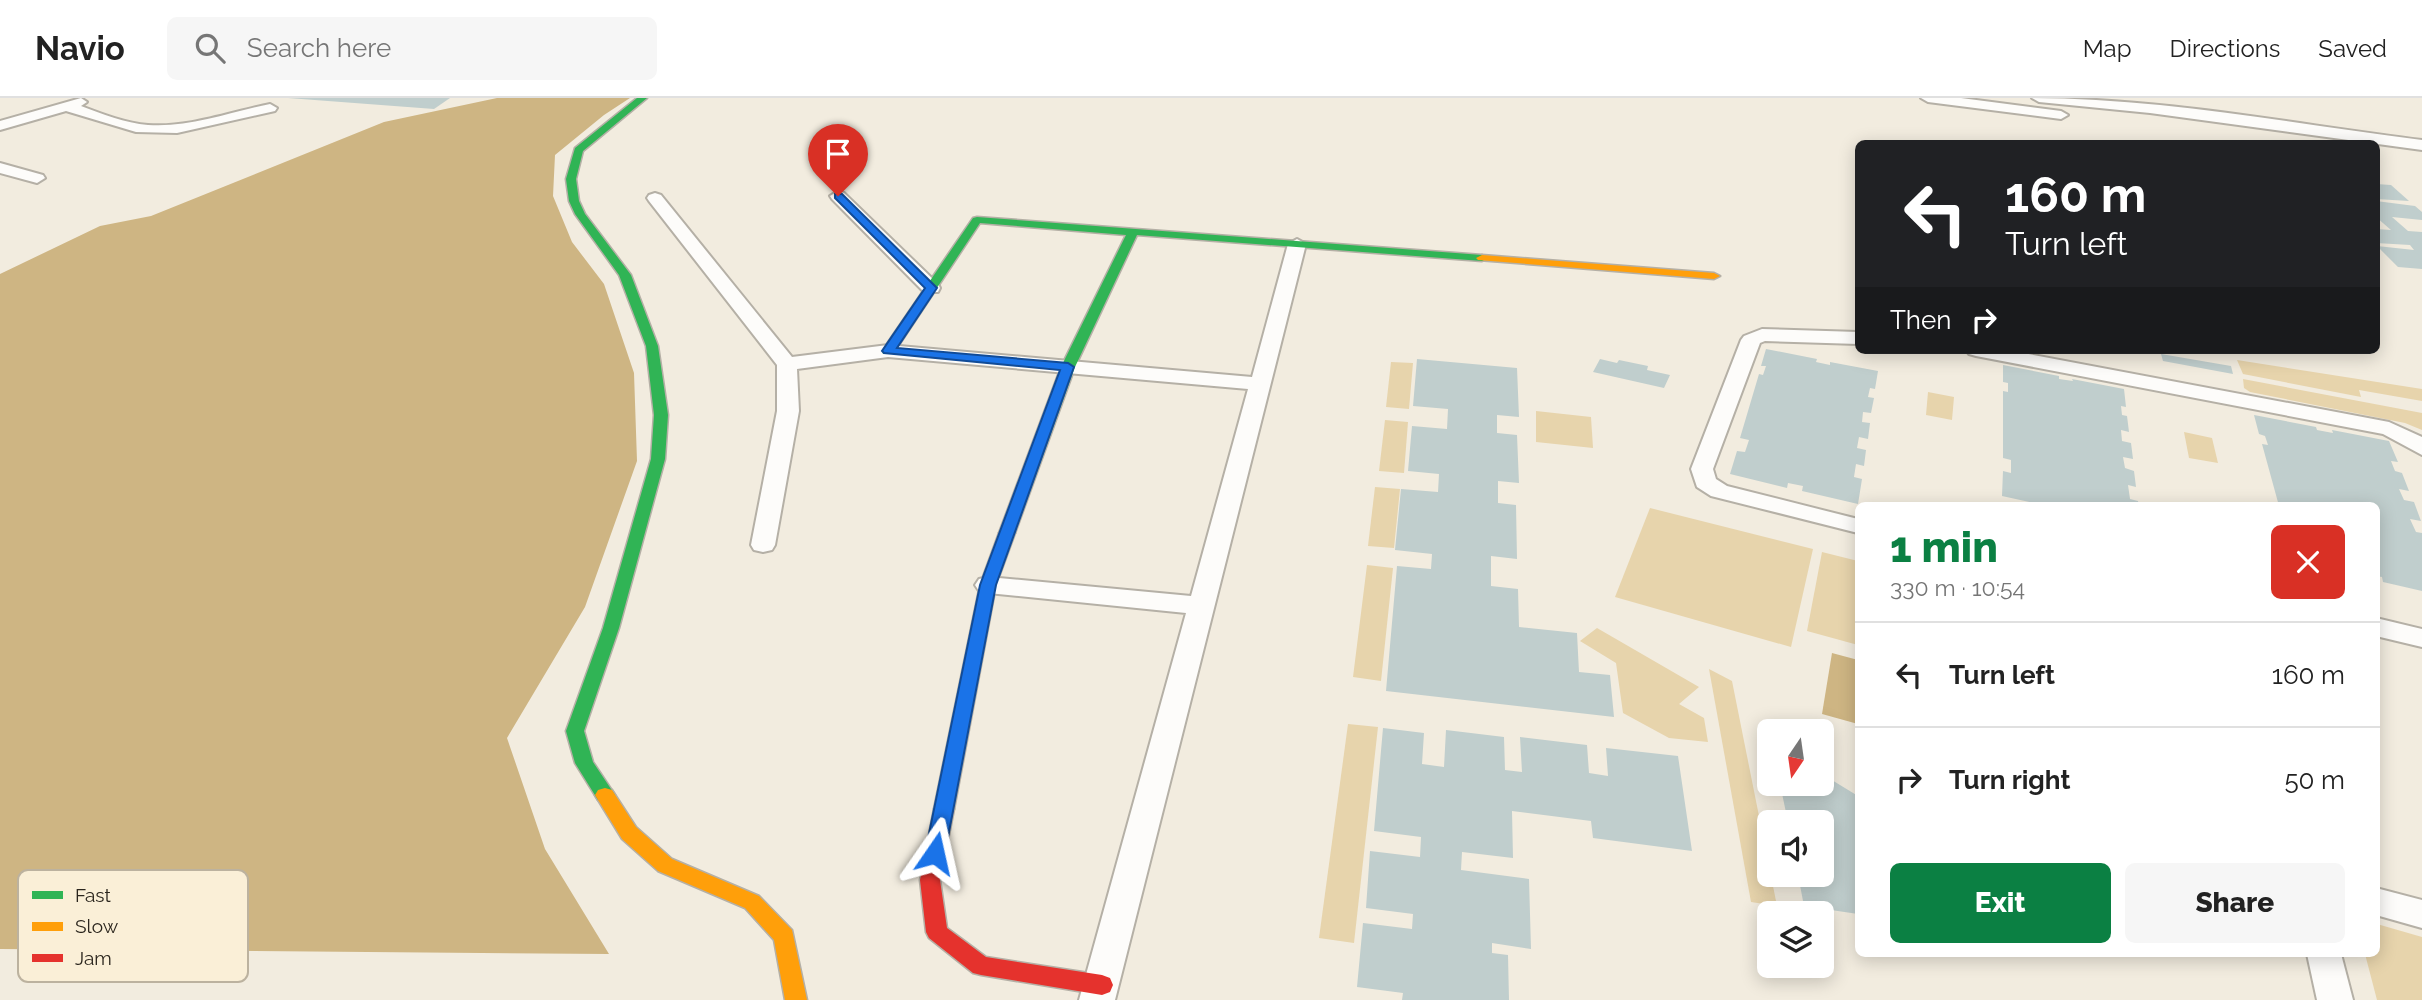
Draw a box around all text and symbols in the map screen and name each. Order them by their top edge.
search box [167,17,657,80]
text: Navio [35,29,125,68]
icon: search [191,29,229,67]
text: Search here [247,33,391,63]
text: Map [2083,34,2132,63]
text: Directions [2170,34,2280,63]
text: Saved [2318,34,2387,63]
pin [808,124,868,196]
icon: arrive [819,135,857,173]
text: 160 m [2005,166,2146,223]
icon: left [1890,168,1981,259]
text: Turn left [2005,225,2127,262]
icon: right [1965,301,2003,339]
text: Then [1890,305,1951,335]
text: 1 min [1890,523,1998,572]
button: close [2271,525,2345,599]
text: 330 m · 10:54 [1890,574,2025,601]
icon: left [1890,656,1928,694]
text: Turn left [1949,660,2055,690]
text: 160 m [2272,660,2345,690]
north arrow [1757,719,1834,796]
map controls [1757,719,1834,978]
icon: right [1890,761,1928,799]
text: Turn right [1949,765,2070,795]
text: 50 m [2284,765,2345,795]
button: sound [1757,810,1834,887]
position arrow [898,816,972,890]
button: Exit [1890,863,2111,943]
button: Share [2125,863,2345,943]
legend [18,870,248,982]
text: Fast [75,884,111,906]
button: layers [1757,901,1834,978]
text: Slow [75,915,119,937]
text: Jam [75,947,112,969]

